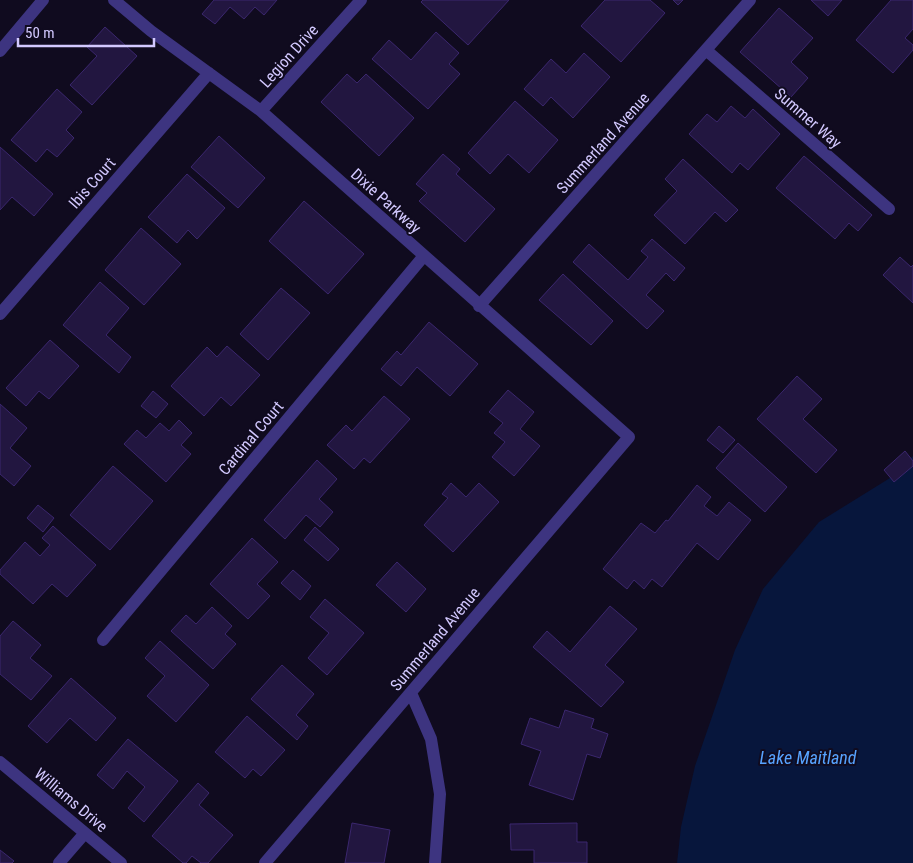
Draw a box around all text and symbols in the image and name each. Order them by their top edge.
scale bar [18,15,154,47]
street label: Legion Drive [256,21,322,91]
text: 50 m [25,24,55,42]
street label: Summer Way [771,84,846,152]
street label: Summerland Avenue [553,89,653,197]
street label: Ibis Court [65,153,119,212]
street label: Dixie Parkway [347,165,425,238]
street label: Cardinal Court [215,397,288,479]
street label: Summerland Avenue [386,583,484,695]
water label: Lake Maitland [760,747,857,768]
street label: Williams Drive [31,764,111,836]

